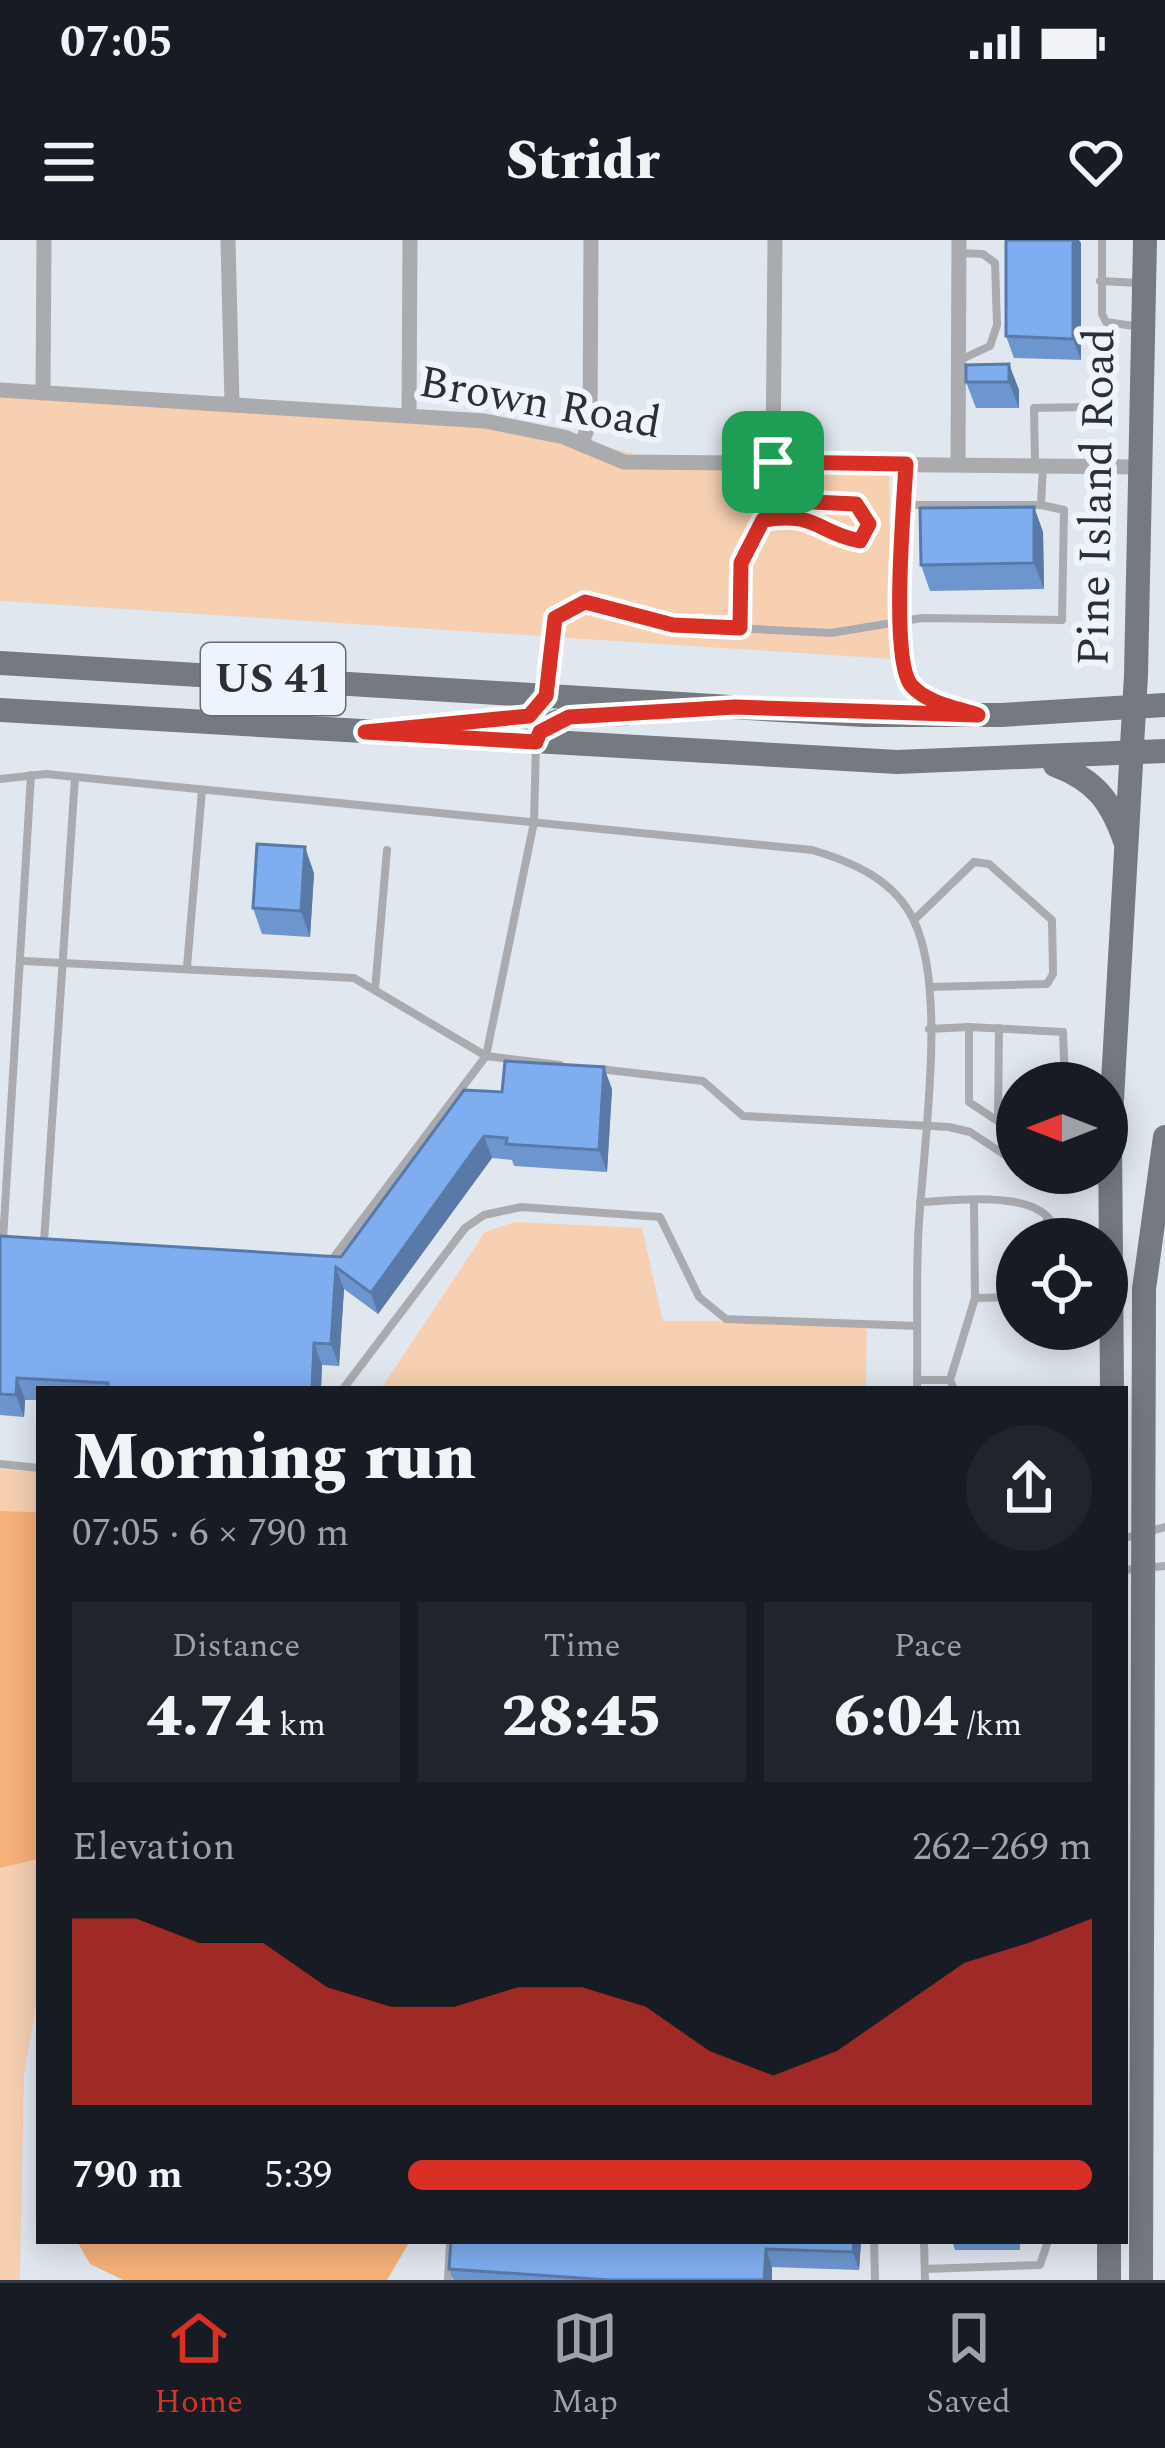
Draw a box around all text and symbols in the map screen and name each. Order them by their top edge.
text: 07:05 [60,8,173,77]
text: Stridr [506,121,659,203]
icon: menu [36,129,102,195]
icon: heart [1063,129,1129,195]
street label: Pine Island Road [1060,327,1134,667]
street label: Brown Road [414,348,666,458]
pin [722,411,824,513]
icon: arrive [740,429,806,495]
road number: US 41 [201,643,345,715]
north arrow [996,1062,1128,1194]
map controls [996,1062,1128,1350]
button: locate [996,1218,1128,1350]
text: Morning run [72,1408,476,1509]
button: share [966,1425,1092,1551]
text: 07:05 · 6 × 790 m [72,1504,349,1563]
text: Distance [172,1621,300,1671]
text: Time [544,1621,620,1671]
text: Pace [894,1621,962,1671]
text: 4.74 [146,1671,271,1763]
text: 28:45 [502,1671,662,1763]
text: 6:04 [834,1671,959,1763]
text: km [271,1700,326,1750]
text: /km [959,1700,1022,1750]
text: Elevation [72,1818,235,1877]
text: 262–269 m [912,1818,1092,1877]
text: 790 m [72,2146,183,2205]
text: 5:39 [264,2146,332,2205]
tab: Home [154,2305,243,2427]
tab: Map [551,2305,618,2427]
tab: Saved [926,2305,1011,2427]

